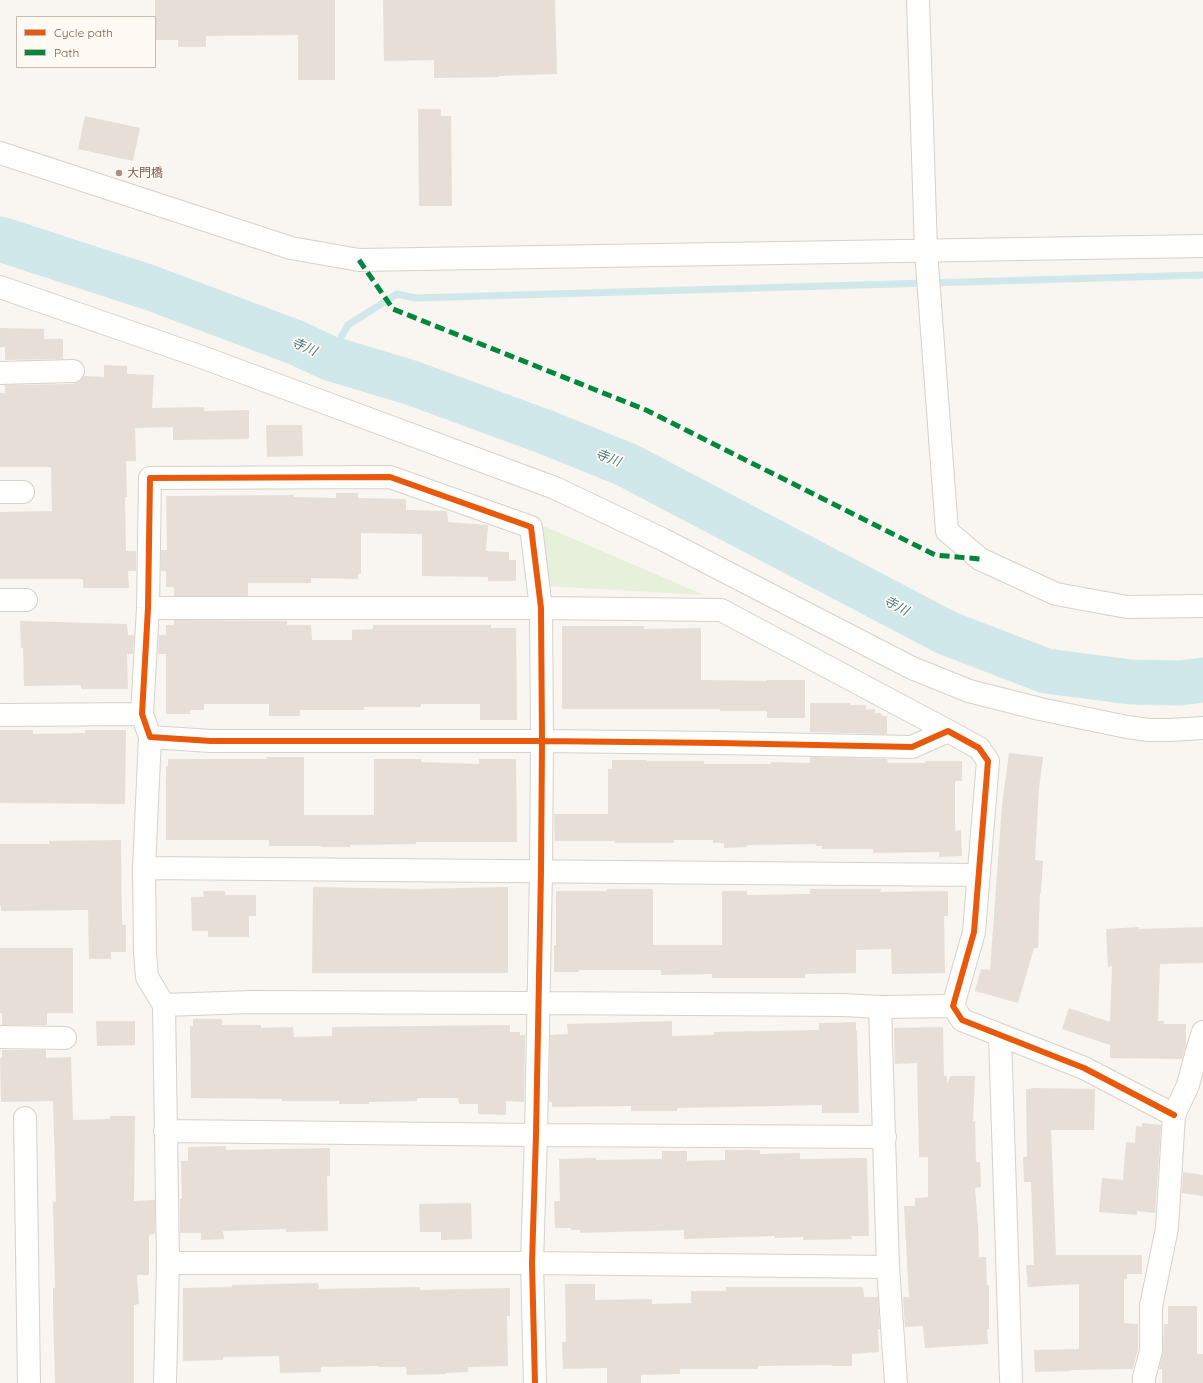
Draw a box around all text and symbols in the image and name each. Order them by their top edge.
legend [16,16,156,68]
text: Cycle path [54,25,113,40]
text: Path [54,45,79,60]
place label: 大門橋 [127,166,163,180]
marker: 大門橋 [114,168,124,178]
water label: 寺川 [289,335,319,359]
water label: 寺川 [593,446,623,470]
water label: 寺川 [881,593,911,619]

